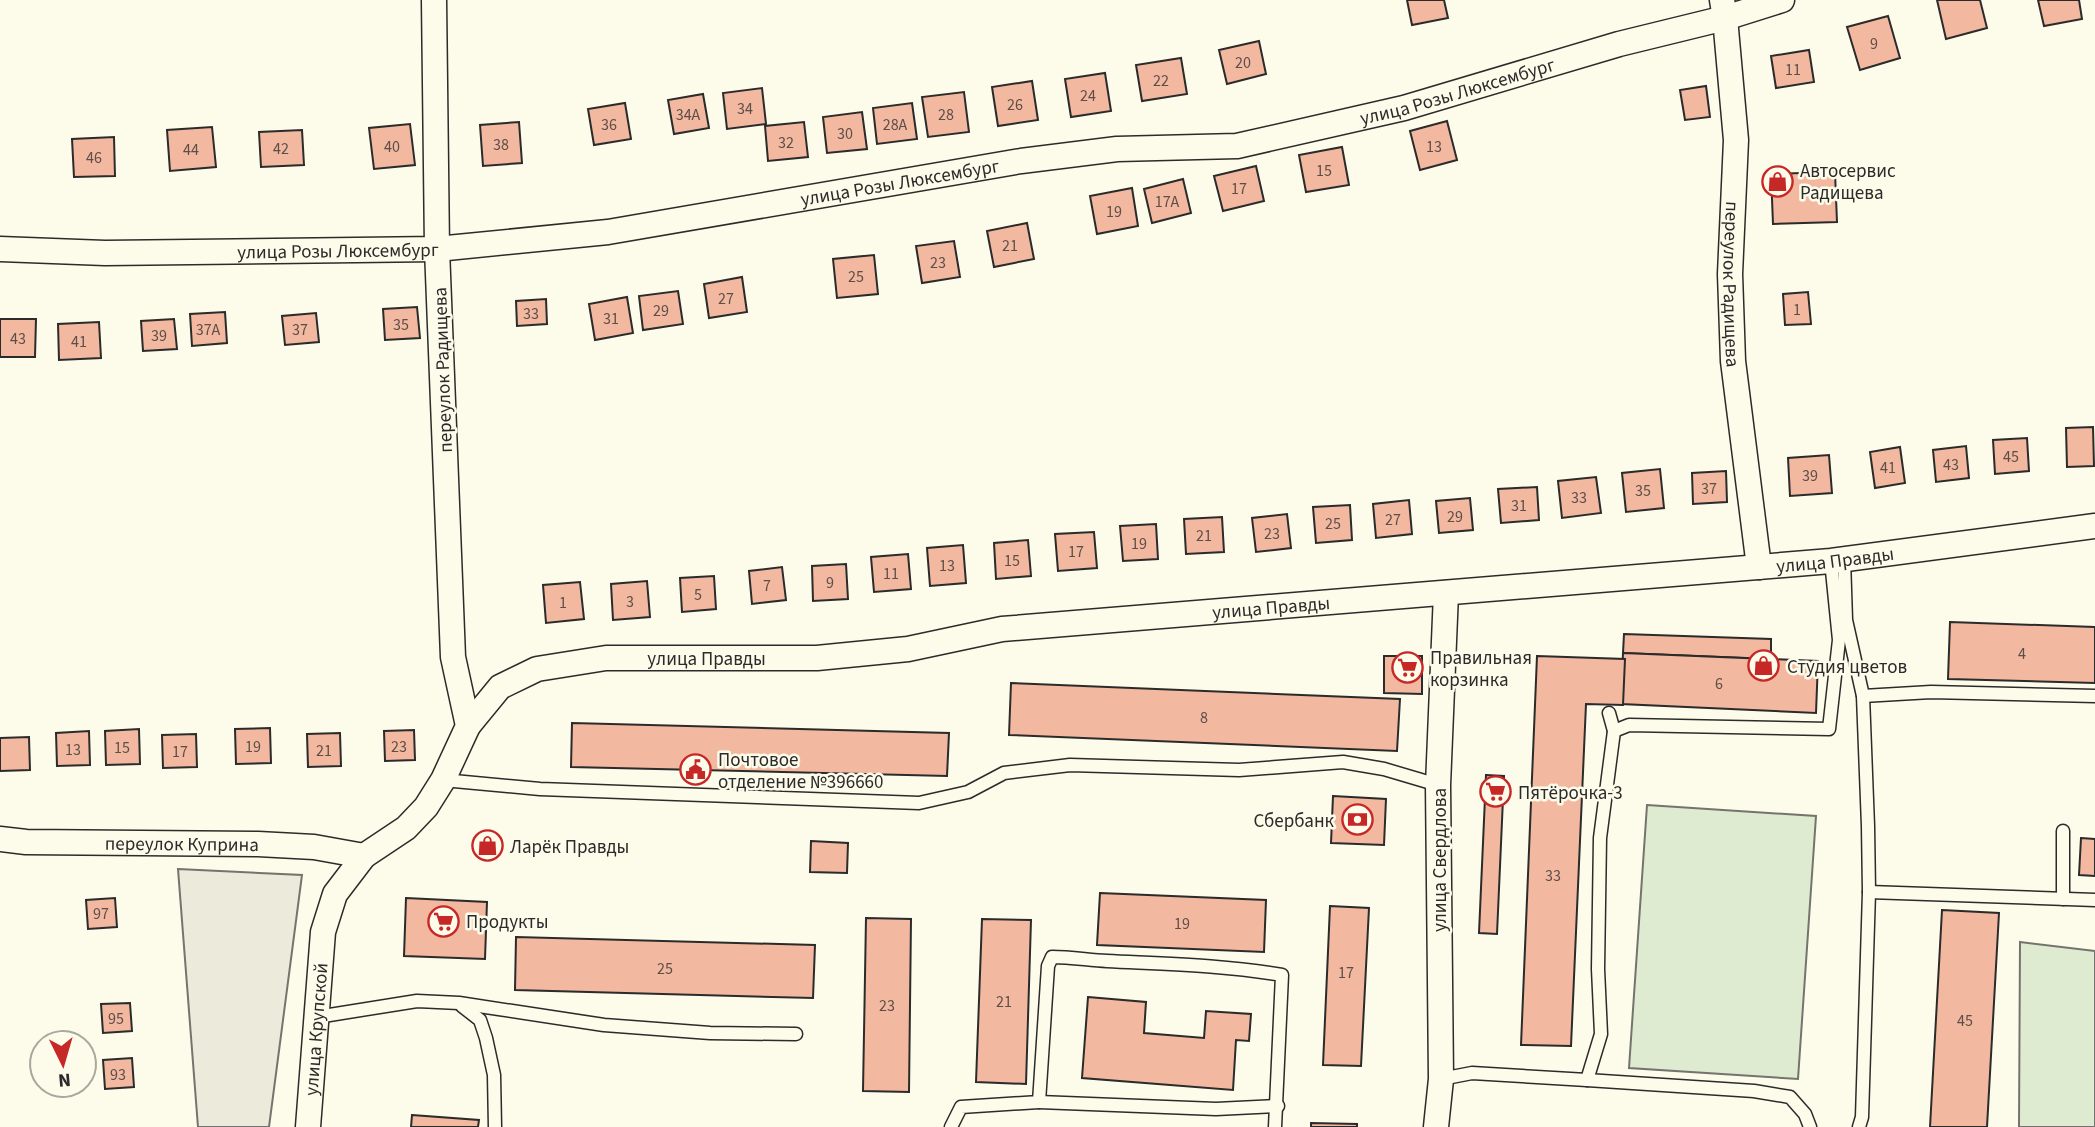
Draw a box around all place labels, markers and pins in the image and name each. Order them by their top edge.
place label: Автосервис Радищева [1800,158,1896,207]
shop icon: Автосервис Радищева [1760,164,1794,198]
place label: Правильная корзинка [1430,645,1532,694]
shop icon: Студия цветов [1747,649,1781,683]
supermarket icon: Правильная корзинка [1390,651,1424,685]
place label: Студия цветов [1787,654,1907,681]
place label: Почтовое отделение №396660 [718,747,884,796]
public building icon: Почтовое отделение №396660 [678,753,712,787]
supermarket icon: Пятёрочка-3 [1478,775,1512,809]
place label: Пятёрочка-3 [1518,780,1623,807]
bank icon: Сбербанк [1340,803,1374,837]
place label: Сбербанк [1253,808,1335,835]
shop icon: Ларёк Правды [470,829,504,863]
place label: Ларёк Правды [510,834,629,861]
supermarket icon: Продукты [426,904,460,938]
place label: Продукты [466,909,549,936]

